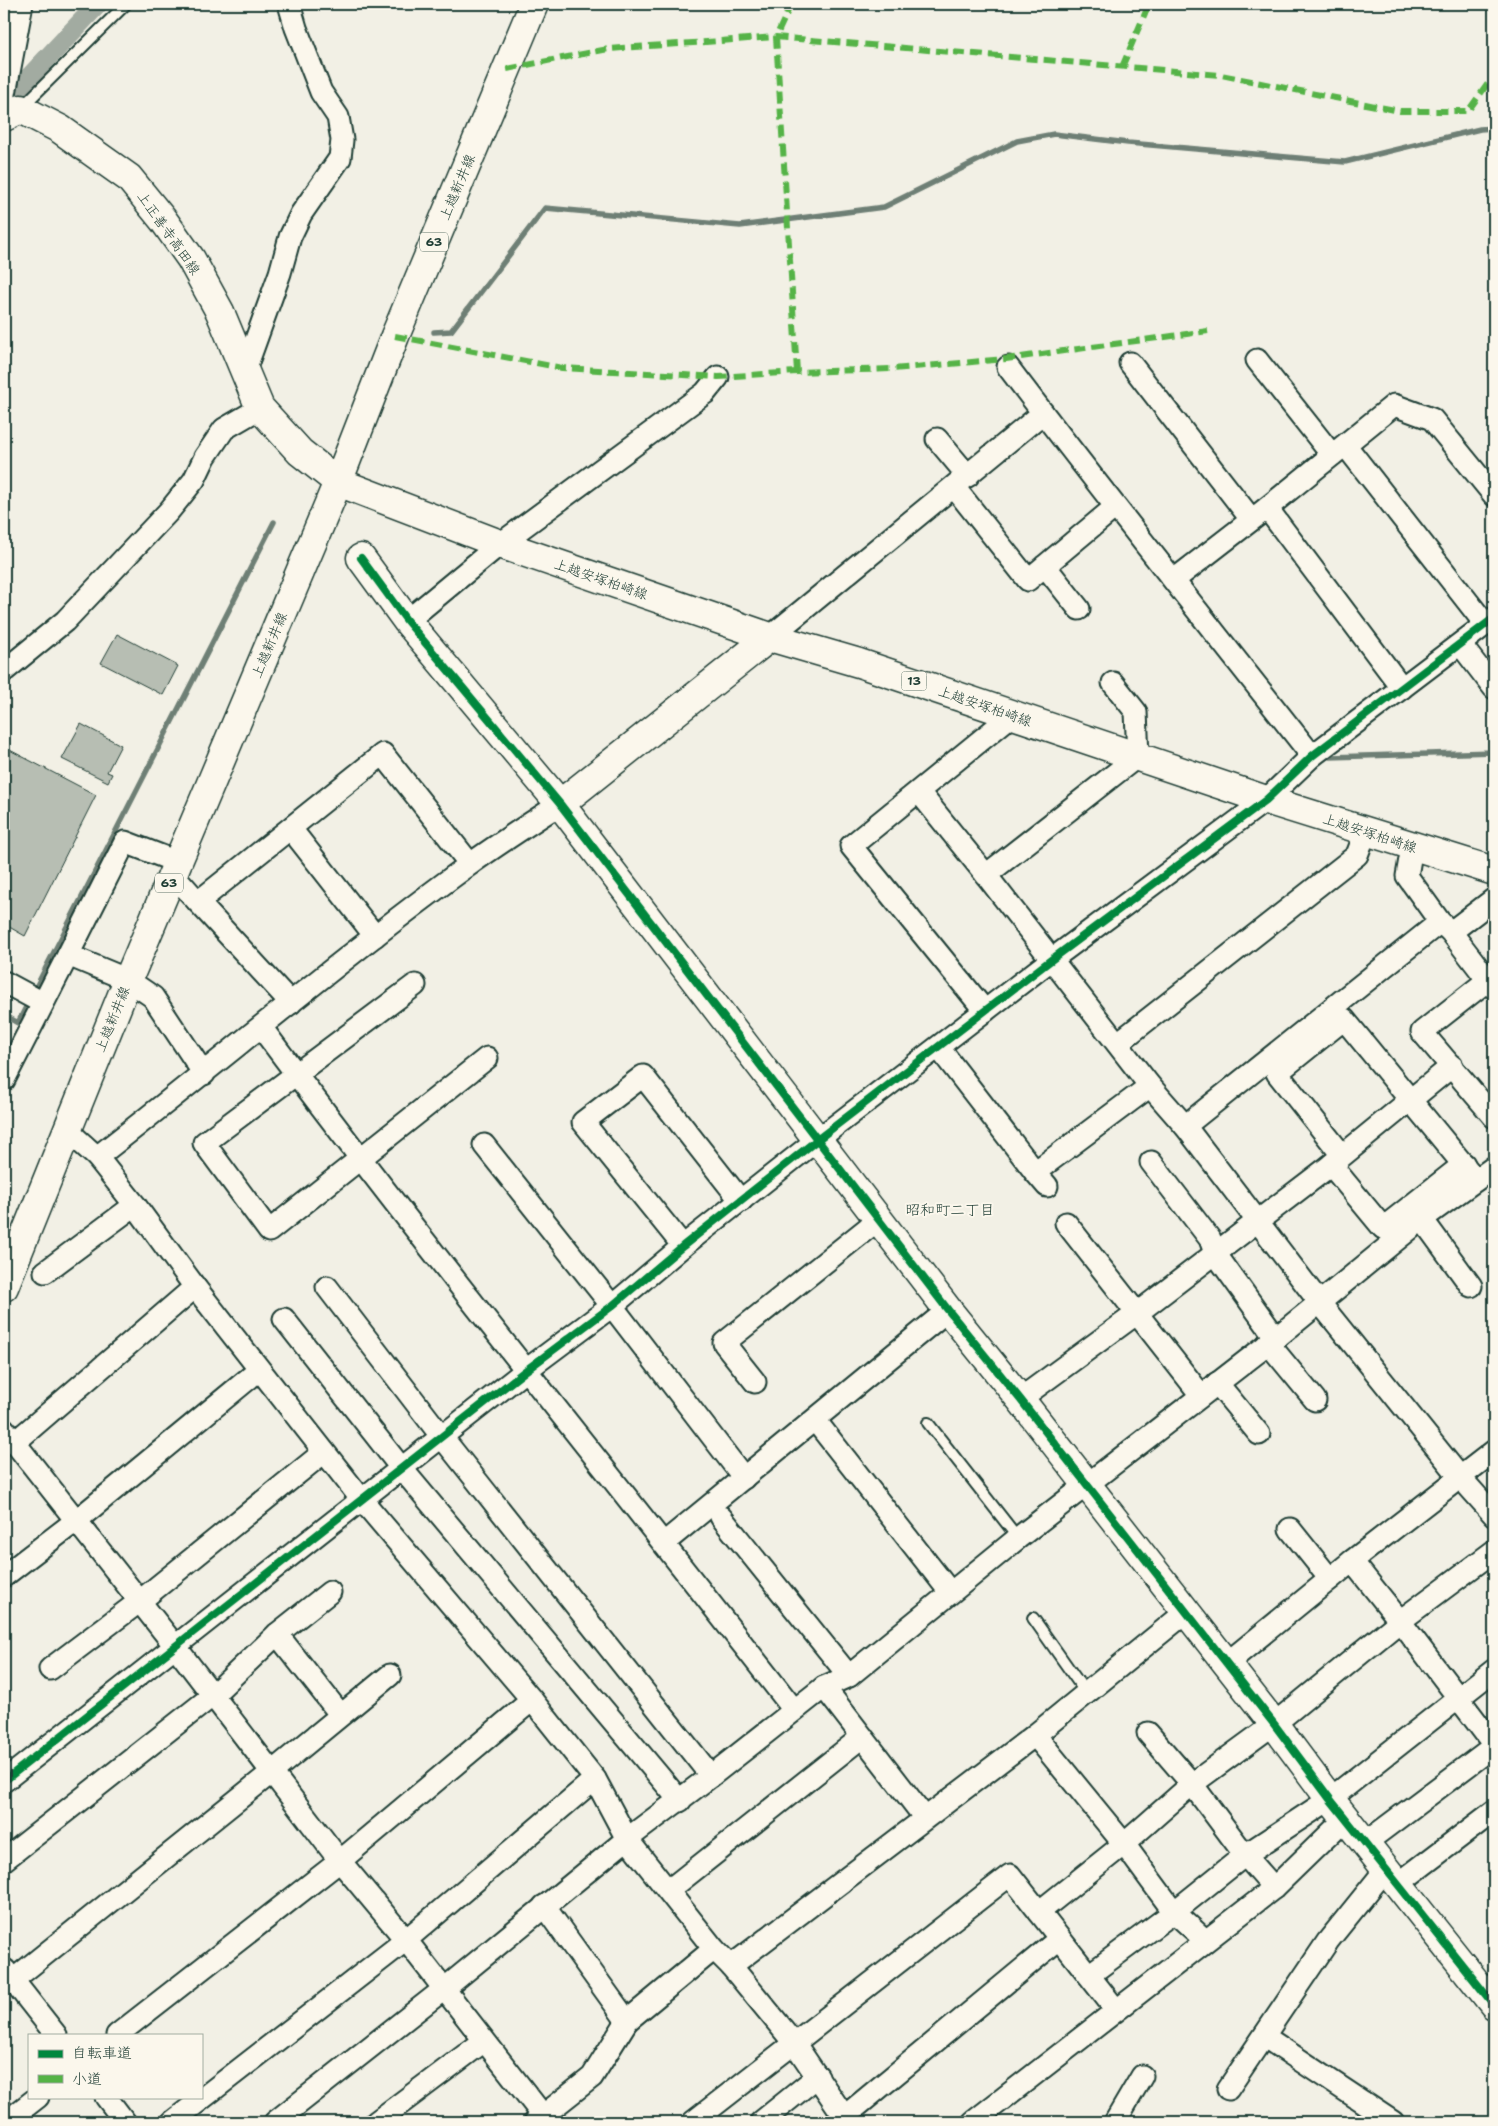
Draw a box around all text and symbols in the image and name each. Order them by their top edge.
street label: 上越新井線 [435,151,479,223]
street label: 上正善寺高田線 [134,188,204,278]
road number: 63 [420,232,448,252]
street label: 上越安塚柏崎線 [552,555,650,603]
street label: 上越新井線 [247,609,291,681]
road number: 13 [902,671,926,690]
street label: 上越安塚柏崎線 [936,682,1034,730]
street label: 上越安塚柏崎線 [1321,809,1419,857]
road number: 63 [155,874,183,892]
street label: 上越新井線 [91,983,133,1055]
district label: 昭和町二丁目 [905,1200,995,1220]
legend [28,2034,202,2098]
text: 自転車道 [72,2043,132,2063]
text: 小道 [72,2069,102,2089]

